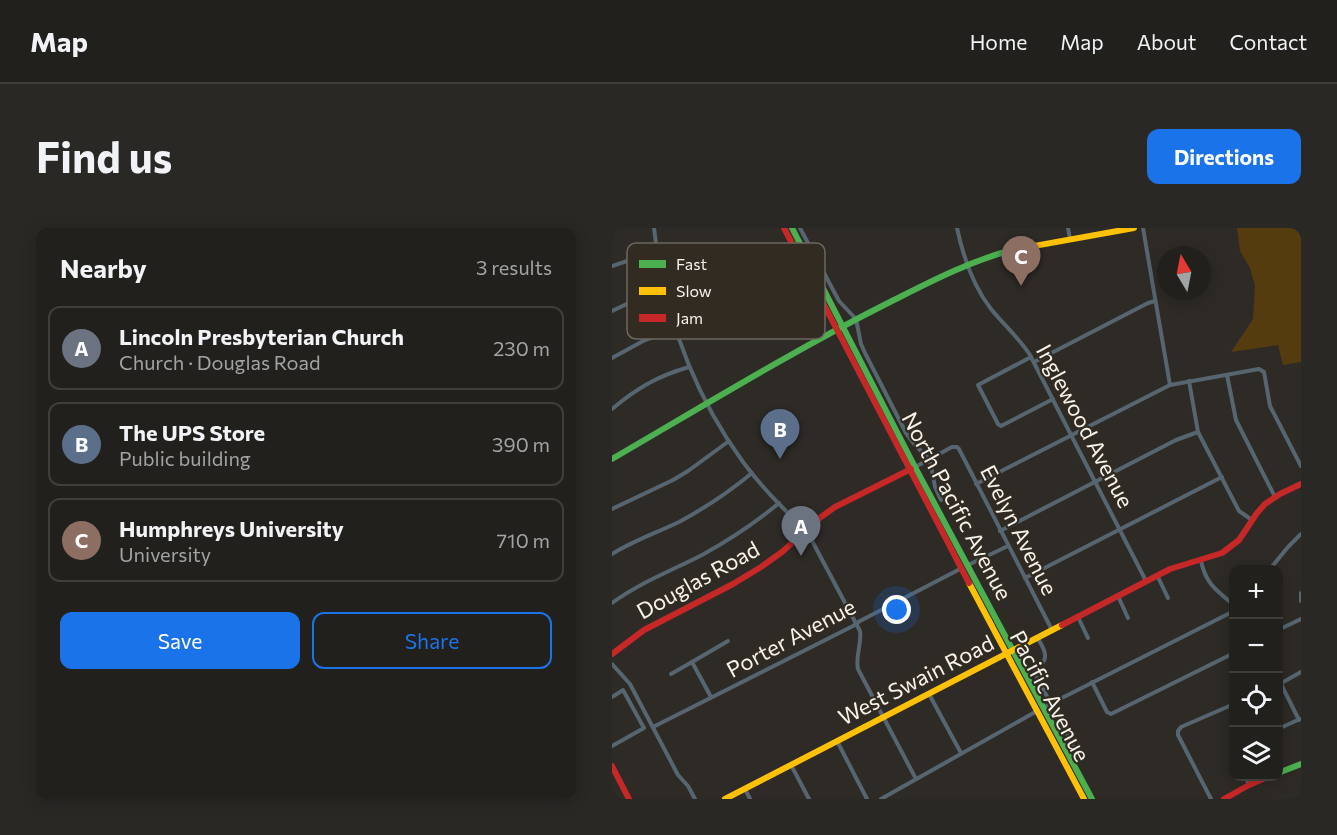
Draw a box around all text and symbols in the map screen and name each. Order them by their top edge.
text: Map [30,24,88,58]
text: Home [970,29,1027,54]
text: Map [1060,29,1104,54]
text: About [1137,29,1196,54]
text: Contact [1229,29,1307,54]
button: Directions [1147,129,1301,184]
text: Find us [36,130,172,182]
pin: C [1002,236,1040,286]
legend [627,243,825,339]
north arrow [1157,246,1211,300]
text: Nearby [60,252,147,283]
text: Fast [676,254,707,273]
text: 3 results [476,255,552,279]
text: Slow [676,281,712,300]
text: Jam [676,308,703,327]
text: Lincoln Presbyterian Church [119,323,404,350]
text: A [74,336,89,360]
text: 230 m [493,336,550,360]
street label: Inglewood Avenue [1031,339,1140,512]
text: Church · Douglas Road [119,350,321,374]
street label: North Pacific Avenue [896,407,1018,604]
pin: B [760,410,800,459]
text: The UPS Store [119,419,265,446]
text: B [75,432,88,456]
text: 390 m [492,432,550,456]
text: Public building [119,446,251,470]
street label: Evelyn Avenue [975,460,1064,599]
pin: A [782,506,820,556]
text: Humphreys University [119,515,344,542]
text: C [75,528,88,552]
text: 710 m [497,528,550,552]
street label: Douglas Road [632,535,764,624]
text: University [119,542,211,566]
map controls [1229,565,1283,781]
button: + [1229,565,1283,619]
street label: Porter Avenue [722,592,860,683]
your location [882,595,911,624]
button: Save [60,612,300,669]
button: Share [312,612,552,669]
button: − [1229,619,1283,673]
street label: Pacific Avenue [1005,626,1096,766]
street label: West Swain Road [834,629,998,730]
button: locate [1229,673,1283,727]
button: layers [1229,727,1283,781]

